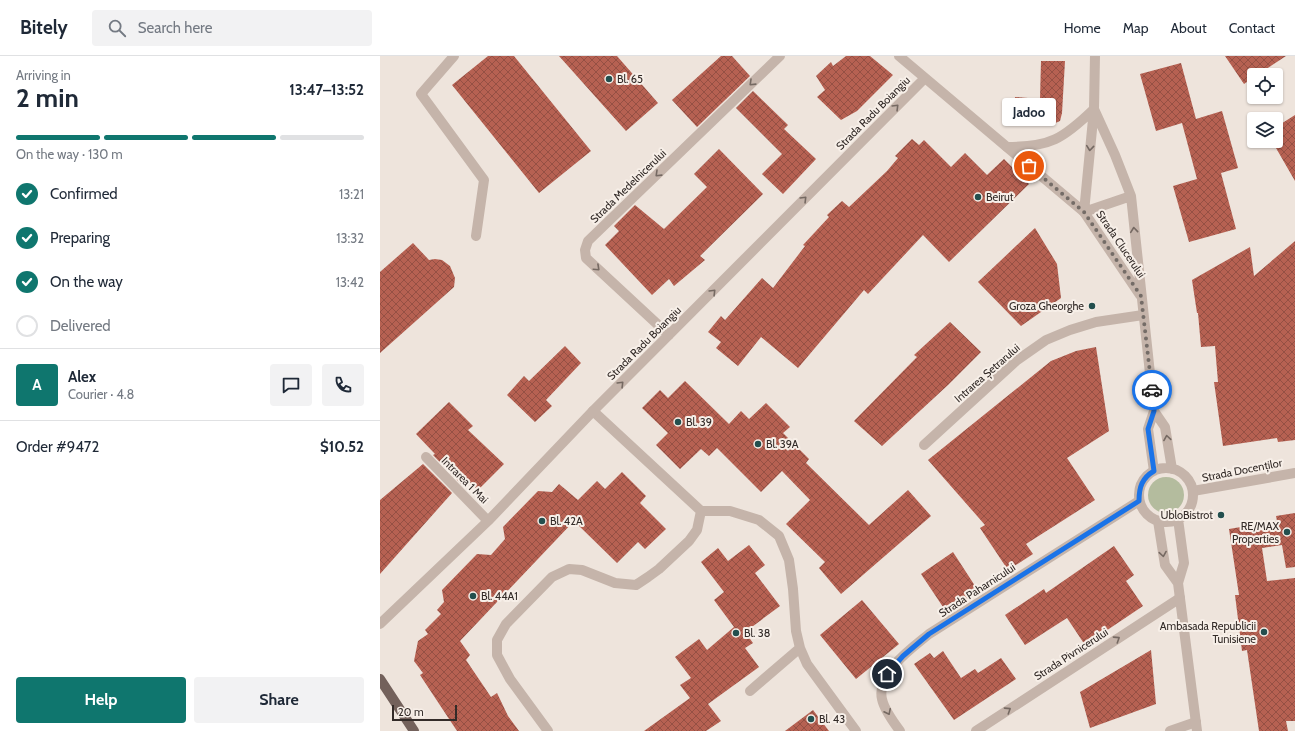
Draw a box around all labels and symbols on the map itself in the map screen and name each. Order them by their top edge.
place label: Bl. 65 [617,72,643,86]
street label: Strada Radu Boiangiu [833,73,913,153]
marker: Bl. 65 [604,74,614,84]
one-way arrow [749,78,756,85]
callout: Jadoo [1002,98,1056,126]
one-way arrow [891,104,899,112]
one-way arrow [1086,145,1095,151]
street label: Strada Medelnicerului [587,146,669,226]
pin [1012,149,1046,183]
one-way arrow [655,169,663,176]
place label: Beirut [986,190,1014,204]
marker: Beirut [973,192,983,202]
one-way arrow [800,196,807,204]
street label: Strada Clucerului [1093,208,1149,280]
one-way arrow [1130,226,1139,233]
one-way arrow [593,263,600,270]
one-way arrow [708,289,716,297]
place label: Groza Gheorghe [1009,299,1084,313]
marker: Groza Gheorghe [1087,301,1097,311]
street label: Strada Radu Boiangiu [604,303,684,383]
street label: Intrarea Șetrarului [951,341,1023,406]
courier [1132,370,1172,410]
one-way arrow [616,381,624,389]
place label: Bl. 39 [686,415,712,429]
marker: Bl. 39 [673,417,683,427]
one-way arrow [1163,435,1172,441]
place label: Bl. 39A [766,437,799,451]
marker: Bl. 39A [753,439,763,449]
street label: Intrarea 1 Mai [439,454,491,506]
street label: Strada Docenților [1201,455,1284,486]
place label: UbloBistrot [1161,508,1213,522]
marker: UbloBistrot [1216,510,1226,520]
place label: Bl. 42A [550,514,583,528]
marker: Bl. 42A [537,516,547,526]
place label: RE/MAX Properties [1232,519,1279,546]
marker: RE/MAX Properties [1282,527,1292,537]
one-way arrow [1158,551,1167,557]
street label: Strada Paharnicului [936,560,1018,620]
place label: Bl. 44A1 [481,589,518,603]
marker: Bl. 44A1 [468,591,478,601]
place label: Ambasada Republicii Tunisiene [1160,619,1256,646]
street label: Strada Pivnicerului [1031,625,1111,683]
place label: Bl. 38 [744,626,770,640]
marker: Ambasada Republicii Tunisiene [1259,627,1269,637]
marker: Bl. 38 [731,628,741,638]
one-way arrow [1113,636,1120,644]
pin [870,657,904,691]
scale bar [392,703,457,722]
one-way arrow [883,707,891,715]
one-way arrow [1004,708,1011,715]
place label: Bl. 43 [819,712,845,726]
marker: Bl. 43 [806,714,816,724]

